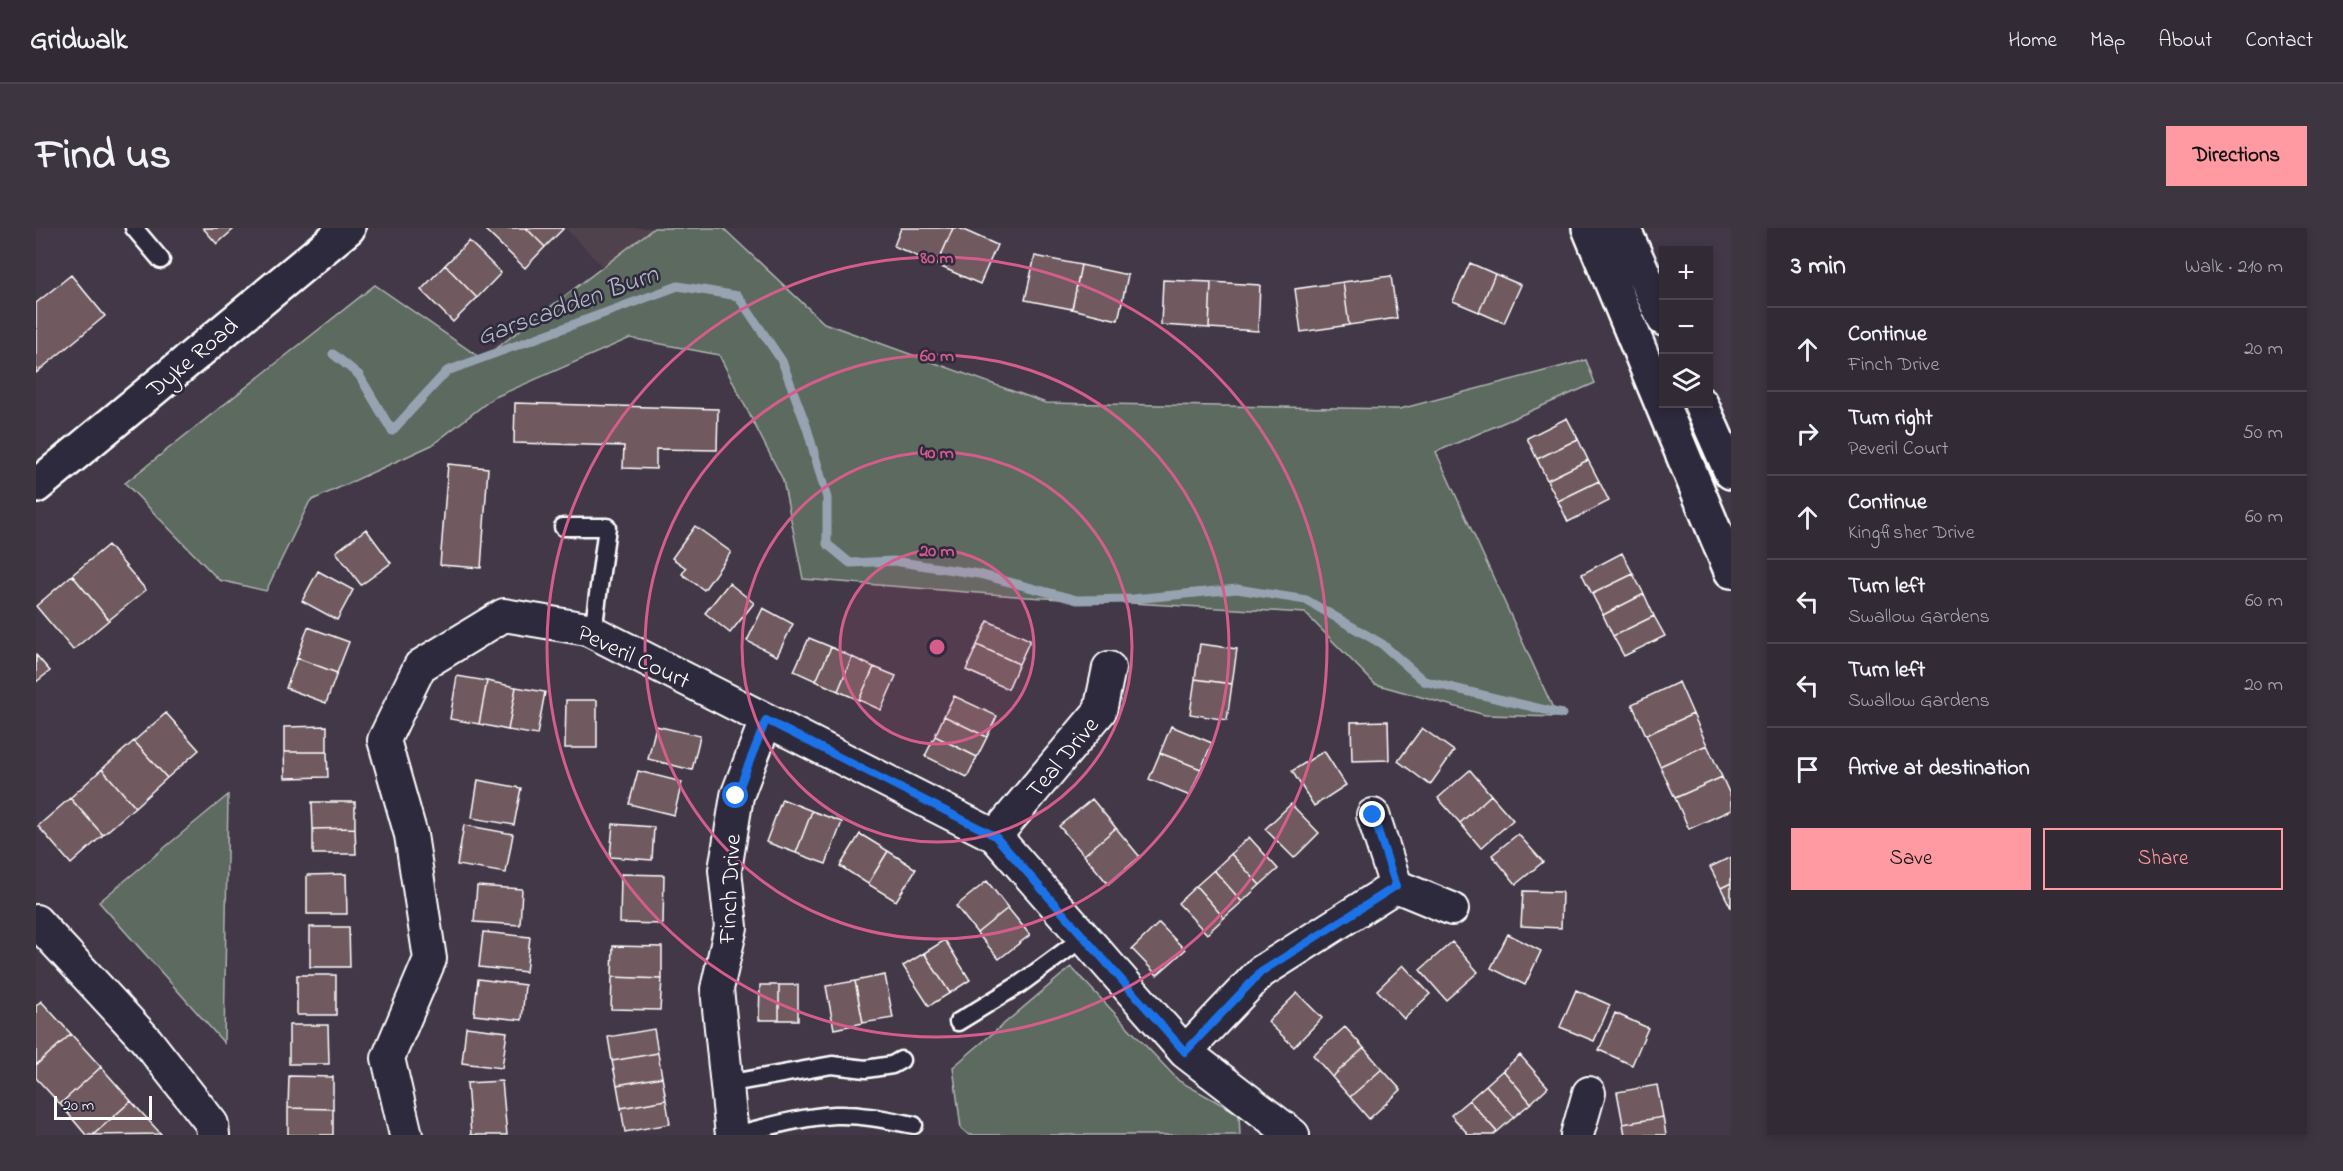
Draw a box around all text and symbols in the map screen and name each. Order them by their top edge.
text: Gridwalk [30,21,127,62]
text: Home [2008,26,2057,56]
text: Map [2090,26,2125,56]
text: About [2158,26,2212,56]
text: Contact [2245,26,2313,56]
text: Find us [36,126,171,187]
button: Directions [2166,126,2307,186]
text: 80 m [920,246,954,272]
map controls [1659,246,1713,408]
button: + [1659,246,1713,300]
text: 3 min [1791,248,1846,286]
text: Walk · 210 m [2185,253,2283,282]
water label: Garscadden Burn [472,256,665,357]
button: − [1659,300,1713,354]
street label: Dyke Road [139,310,248,409]
text: Continue [1848,319,1927,351]
icon: ahead [1791,333,1824,366]
text: 20 m [2244,335,2283,364]
text: 60 m [920,344,954,370]
text: Finch Drive [1848,351,1940,380]
button: layers [1659,354,1713,408]
text: Turn right [1848,403,1933,435]
icon: right [1791,417,1824,450]
text: 50 m [2242,419,2283,448]
text: Peveril Court [1848,435,1948,464]
text: 40 m [920,441,954,467]
text: Continue [1848,487,1927,519]
icon: ahead [1791,501,1824,534]
text: 60 m [2245,503,2283,532]
text: Kingfisher Drive [1848,519,1975,548]
text: 20 m [918,539,955,565]
text: Turn left [1848,571,1925,603]
icon: left [1791,585,1824,618]
text: 60 m [2245,587,2283,616]
text: Swallow Gardens [1848,603,1990,632]
street label: Peveril Court [571,617,695,700]
centre of rings [927,637,947,657]
text: Turn left [1848,655,1925,687]
icon: left [1791,669,1824,702]
text: 20 m [2244,671,2283,700]
text: Swallow Gardens [1848,687,1990,716]
street label: Teal Drive [1019,710,1109,807]
icon: arrive [1791,753,1824,786]
text: Arrive at destination [1848,753,2030,785]
route start [722,782,748,808]
route end [1359,801,1385,827]
button: Save [1791,828,2031,890]
button: Share [2043,828,2283,890]
street label: Finch Drive [711,833,752,946]
scale bar [54,1093,152,1120]
text: 20 m [63,1094,94,1118]

